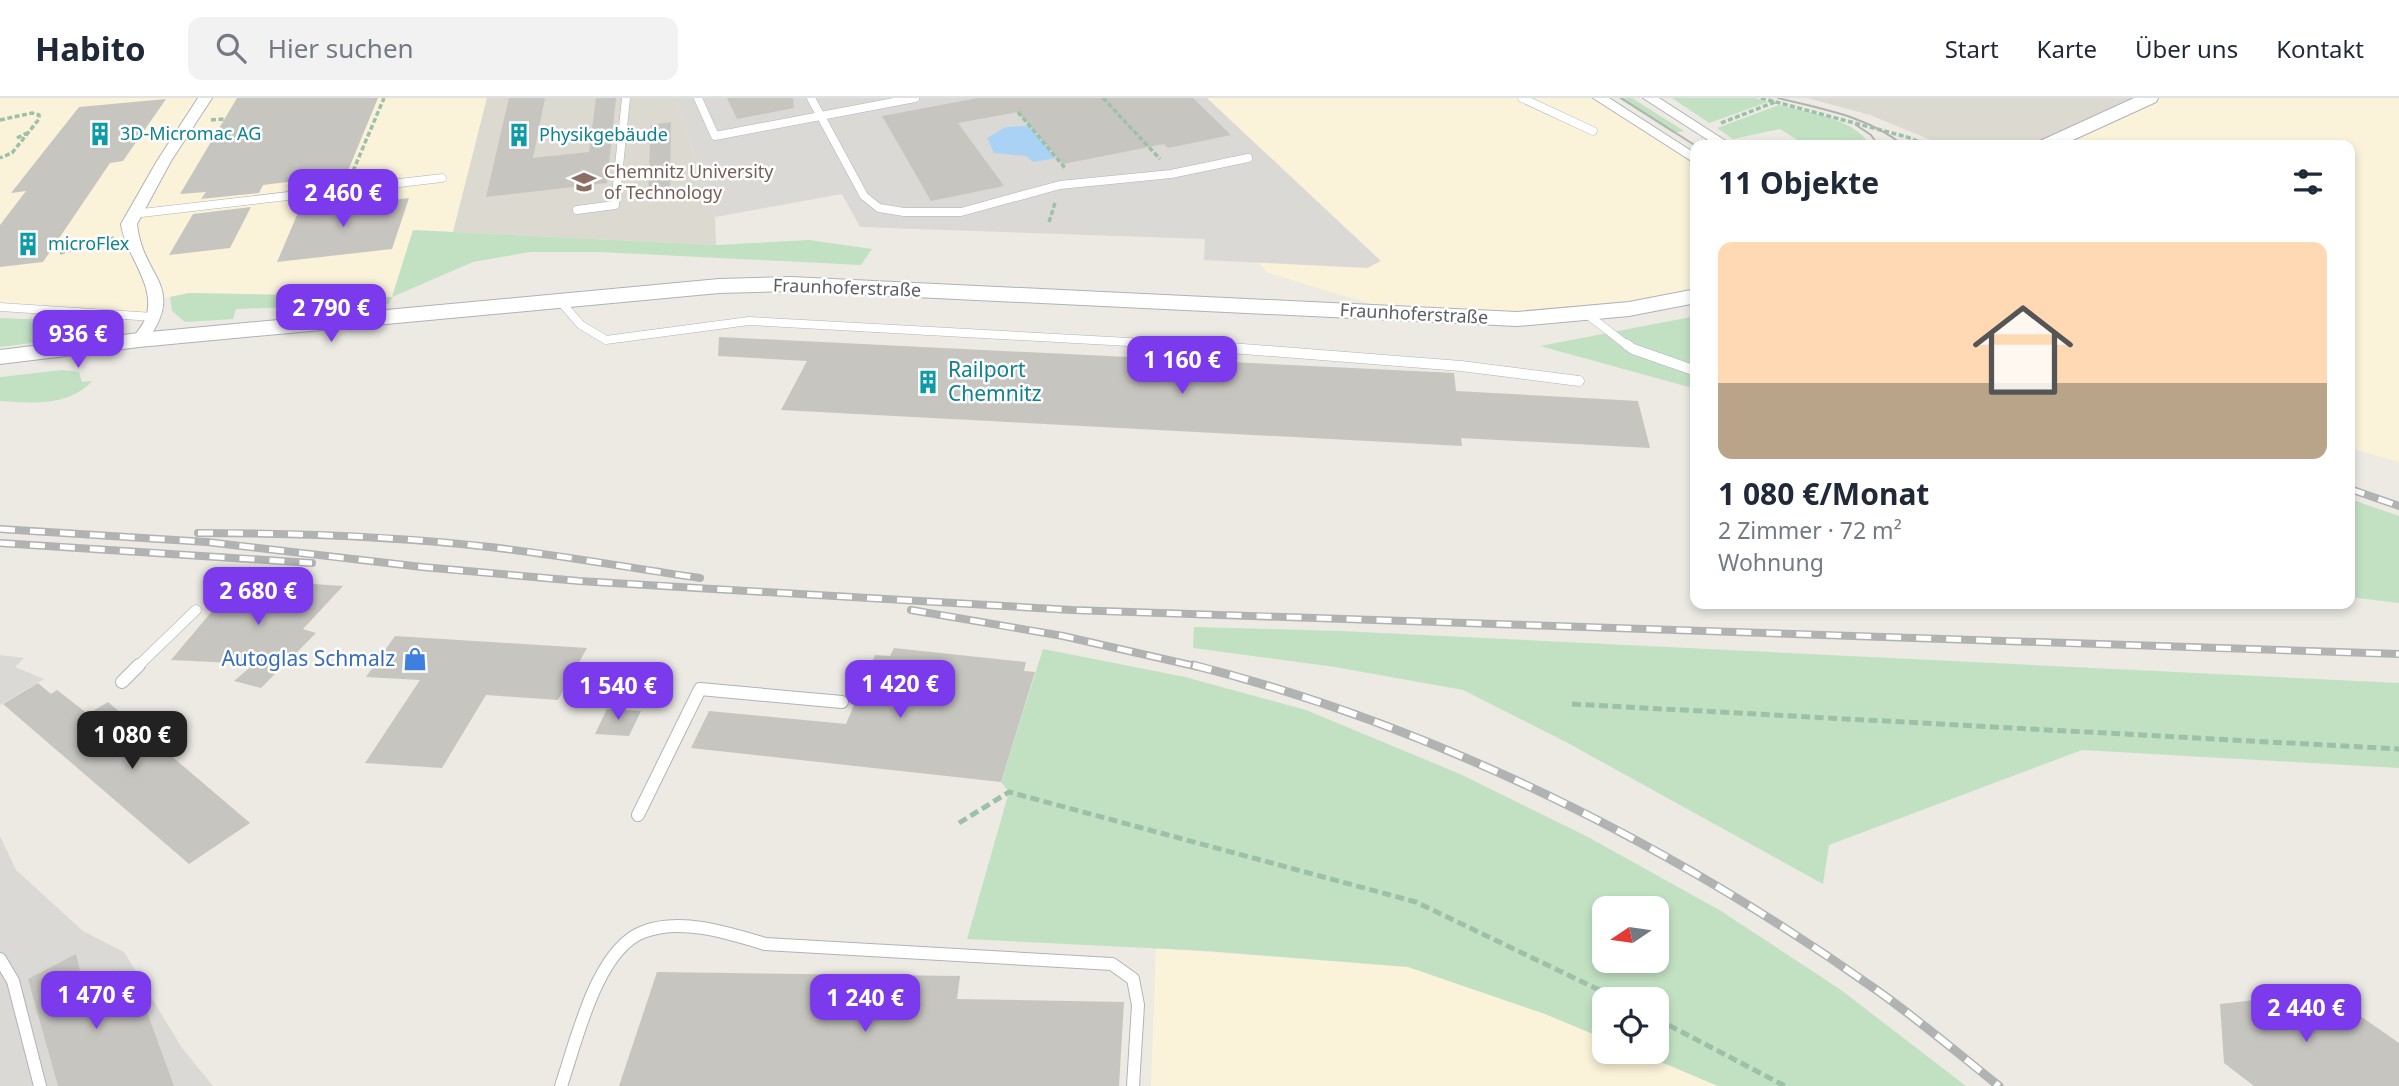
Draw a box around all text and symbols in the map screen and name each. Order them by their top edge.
search box [188,17,678,80]
text: Habito [35,26,146,71]
icon: search [212,29,250,67]
text: Hier suchen [268,30,414,66]
text: Start [1945,32,1999,65]
text: Karte [2037,32,2097,65]
text: Über uns [2135,32,2238,65]
text: Kontakt [2276,32,2364,65]
building icon: 3D-Micromac AG [86,120,114,148]
place label: 3D-Micromac AG [120,121,261,145]
building icon: Physikgebäude [505,121,533,149]
place label: Physikgebäude [539,122,668,146]
place label: Chemnitz University of Technology [604,159,774,204]
text: 11 Objekte [1718,162,1879,203]
icon: filters [2289,163,2327,201]
school or university icon: Chemnitz University of Technology [570,168,598,196]
pin: 2 460 € [278,170,408,229]
text: 2 460 € [304,176,382,208]
building icon: microFlex [14,230,42,258]
place label: microFlex [48,231,130,255]
street label: Fraunhoferstraße [772,272,922,302]
pin: 2 790 € [266,285,396,344]
icon: home [1960,287,2086,413]
text: 2 790 € [292,291,370,323]
street label: Fraunhoferstraße [1339,297,1489,329]
pin: 936 € [29,310,127,370]
text: 936 € [49,317,107,349]
pin: 1 160 € [1117,336,1247,396]
text: 1 160 € [1143,343,1221,375]
place label: Railport Chemnitz [948,355,1042,407]
building icon: Railport Chemnitz [914,368,942,396]
text: 1 080 €/Monat [1718,473,1929,514]
text: 2 Zimmer · 72 m² [1718,514,1902,546]
text: Wohnung [1718,546,1824,578]
pin: 2 680 € [193,568,323,627]
text: 2 680 € [219,574,297,606]
place label: Autoglas Schmalz [221,644,395,672]
shop icon: Autoglas Schmalz [401,645,429,673]
pin: 1 420 € [835,660,965,720]
pin: 1 540 € [553,662,683,722]
text: 1 420 € [861,667,939,699]
text: 1 540 € [579,669,657,701]
pin: 1 080 € [67,712,197,771]
text: 1 080 € [93,718,171,750]
north arrow [1592,896,1670,973]
map controls [1592,896,1669,1064]
pin: 1 470 € [31,972,161,1031]
pin: 1 240 € [800,974,930,1034]
text: 1 470 € [57,978,135,1010]
text: 1 240 € [826,981,904,1013]
pin: 2 440 € [2241,984,2371,1044]
button: locate [1592,987,1669,1064]
text: 2 440 € [2267,991,2345,1023]

